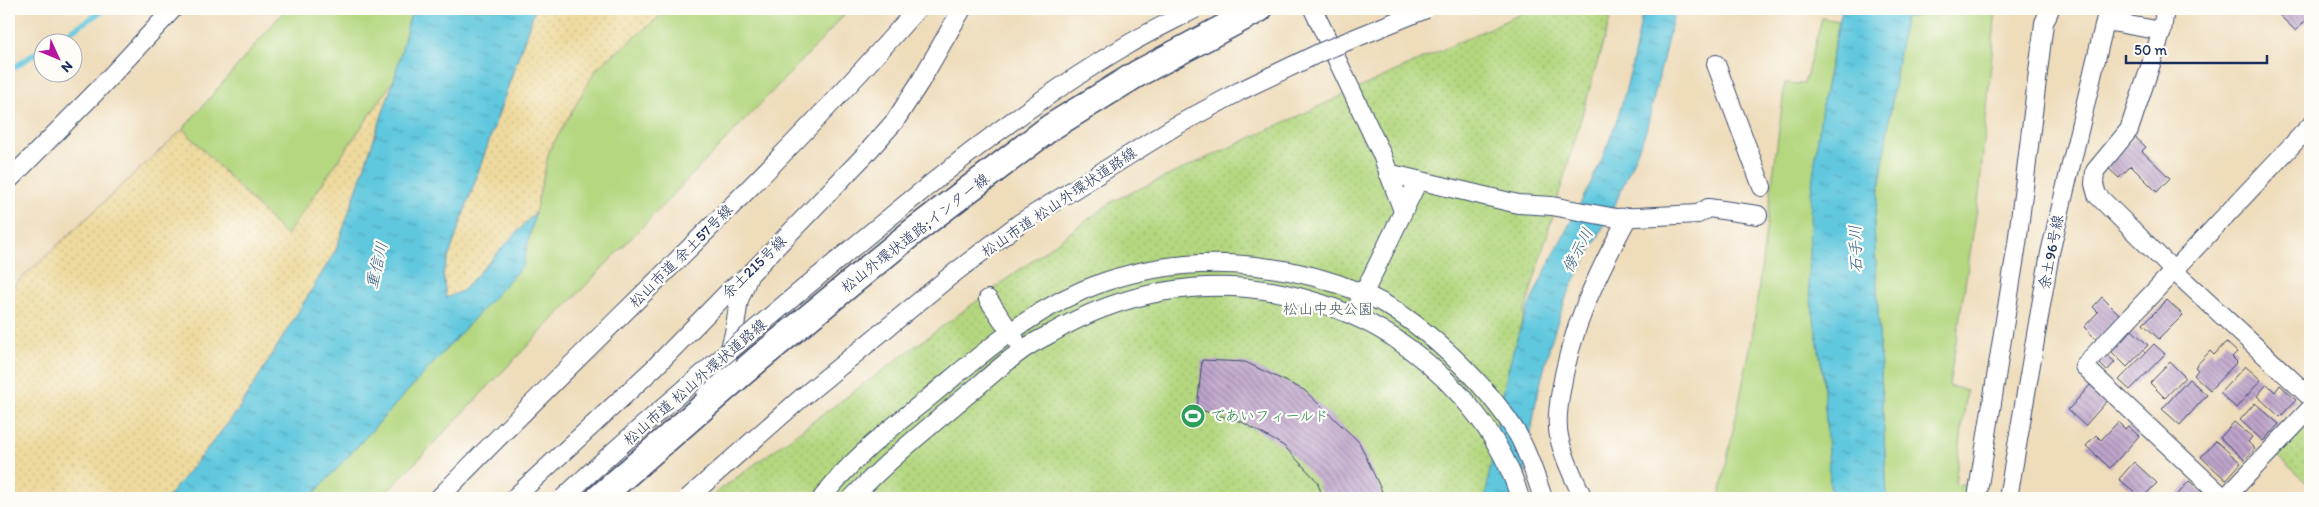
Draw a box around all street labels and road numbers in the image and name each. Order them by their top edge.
street label: 松山市道 松山外環状道路線 [978,143,1140,261]
street label: 松山外環状道路;インター線 [837,170,993,296]
street label: 松山市道 余土57号線 [626,201,736,311]
street label: 余土96号線 [2035,213,2067,291]
street label: 余土215号線 [718,232,790,302]
street label: 松山市道 松山外環状道路線 [620,315,770,449]

